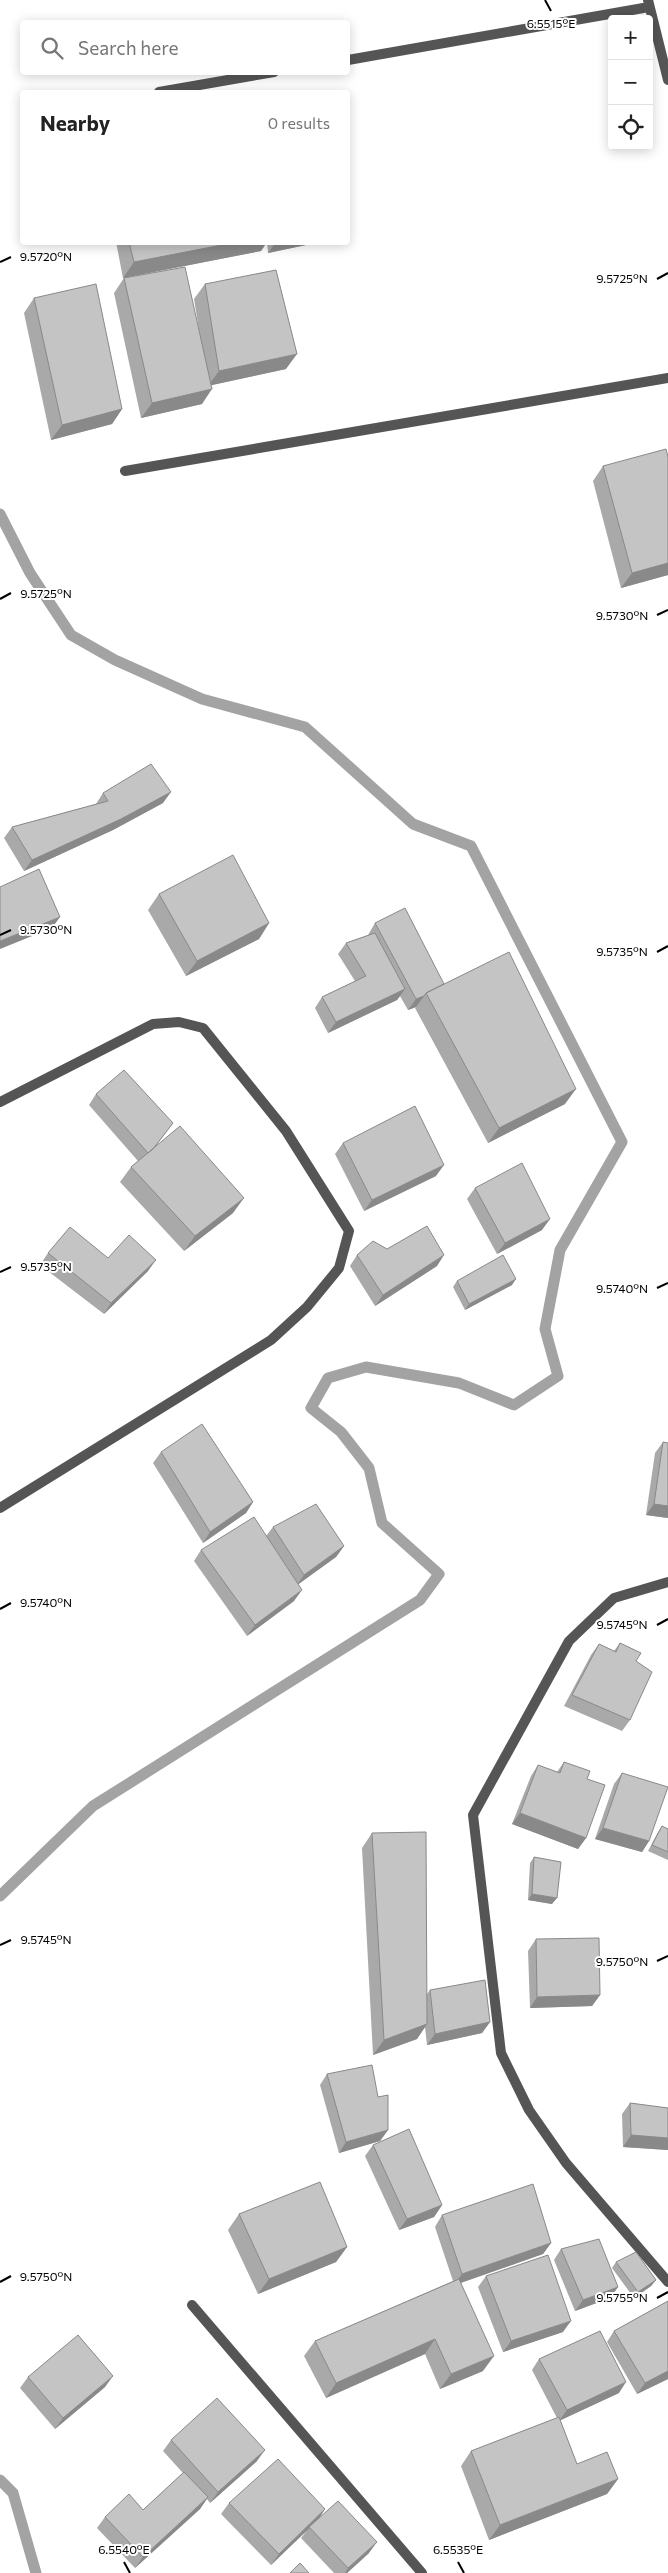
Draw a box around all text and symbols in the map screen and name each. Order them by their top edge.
map controls [608,15,653,150]
button: + [608,15,653,60]
text: 6.5515°E [527,16,575,30]
search box [20,20,350,75]
icon: search [38,34,66,62]
text: Search here [78,36,178,59]
button: − [608,60,653,105]
button: locate [608,105,653,150]
text: Nearby [40,110,110,135]
text: 0 results [268,113,330,132]
text: 9.5720°N [20,249,72,263]
text: 9.5725°N [596,271,648,285]
text: 9.5725°N [20,586,72,600]
text: 9.5730°N [596,608,648,622]
text: 9.5730°N [20,922,72,936]
text: 9.5735°N [596,944,648,958]
text: 9.5735°N [20,1259,72,1273]
text: 9.5740°N [596,1281,648,1295]
text: 9.5740°N [20,1595,72,1609]
text: 9.5745°N [596,1617,648,1631]
text: 9.5745°N [20,1932,72,1946]
text: 9.5750°N [596,1954,648,1968]
text: 9.5750°N [20,2269,72,2283]
text: 9.5755°N [596,2290,648,2304]
text: 6.5540°E [98,2542,150,2556]
text: 6.5535°E [433,2542,483,2556]

